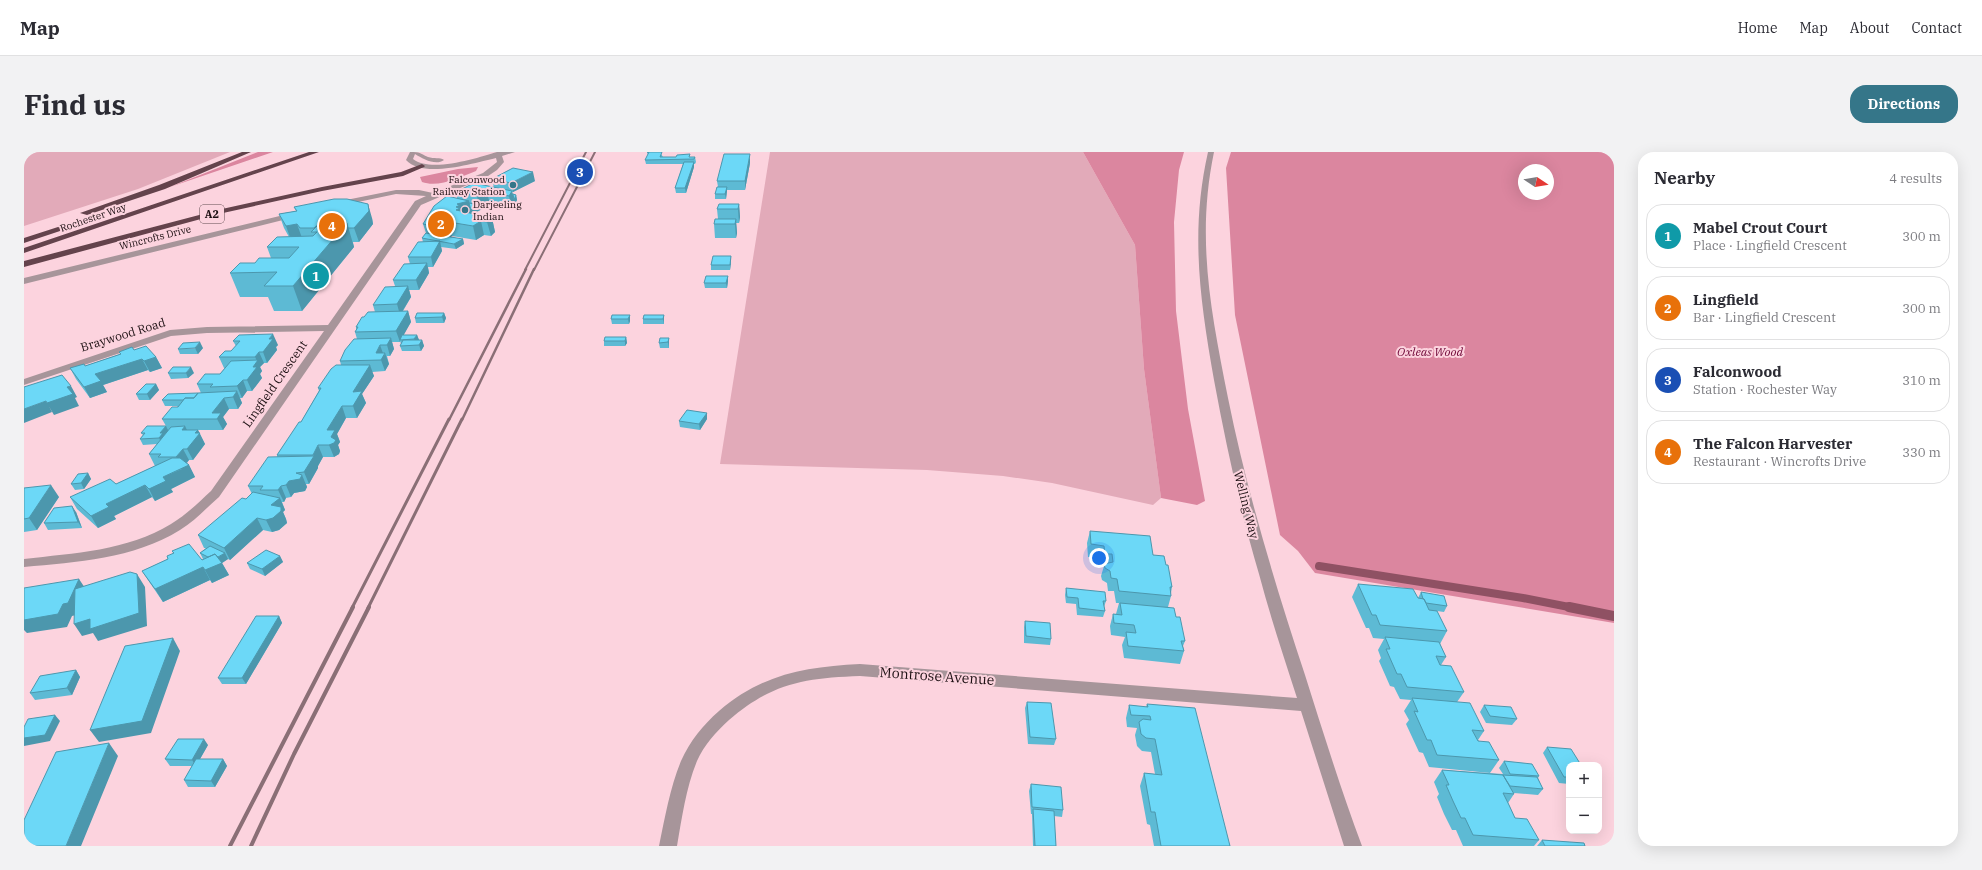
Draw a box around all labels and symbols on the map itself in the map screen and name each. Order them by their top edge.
pin: 3 [567,157,593,187]
north arrow [1518,164,1554,200]
place label: Falconwood Railway Station [432,173,506,198]
marker: Falconwood Railway Station [508,180,518,190]
place label: Darjeeling Indian [473,198,522,223]
street label: Rochester Way [58,200,129,235]
road number: A2 [200,205,224,223]
marker: Darjeeling Indian [460,205,470,215]
pin: 2 [428,209,454,239]
pin: 4 [319,211,345,241]
street label: Wincrofts Drive [118,222,192,253]
pin: 1 [303,261,329,291]
street label: Braywood Road [79,314,167,355]
street label: Lingfield Crescent [239,337,310,430]
park label: Oxleas Wood [1397,344,1463,359]
street label: Welling Way [1231,469,1262,541]
your location [1089,548,1109,568]
street label: Montrose Avenue [879,663,995,689]

